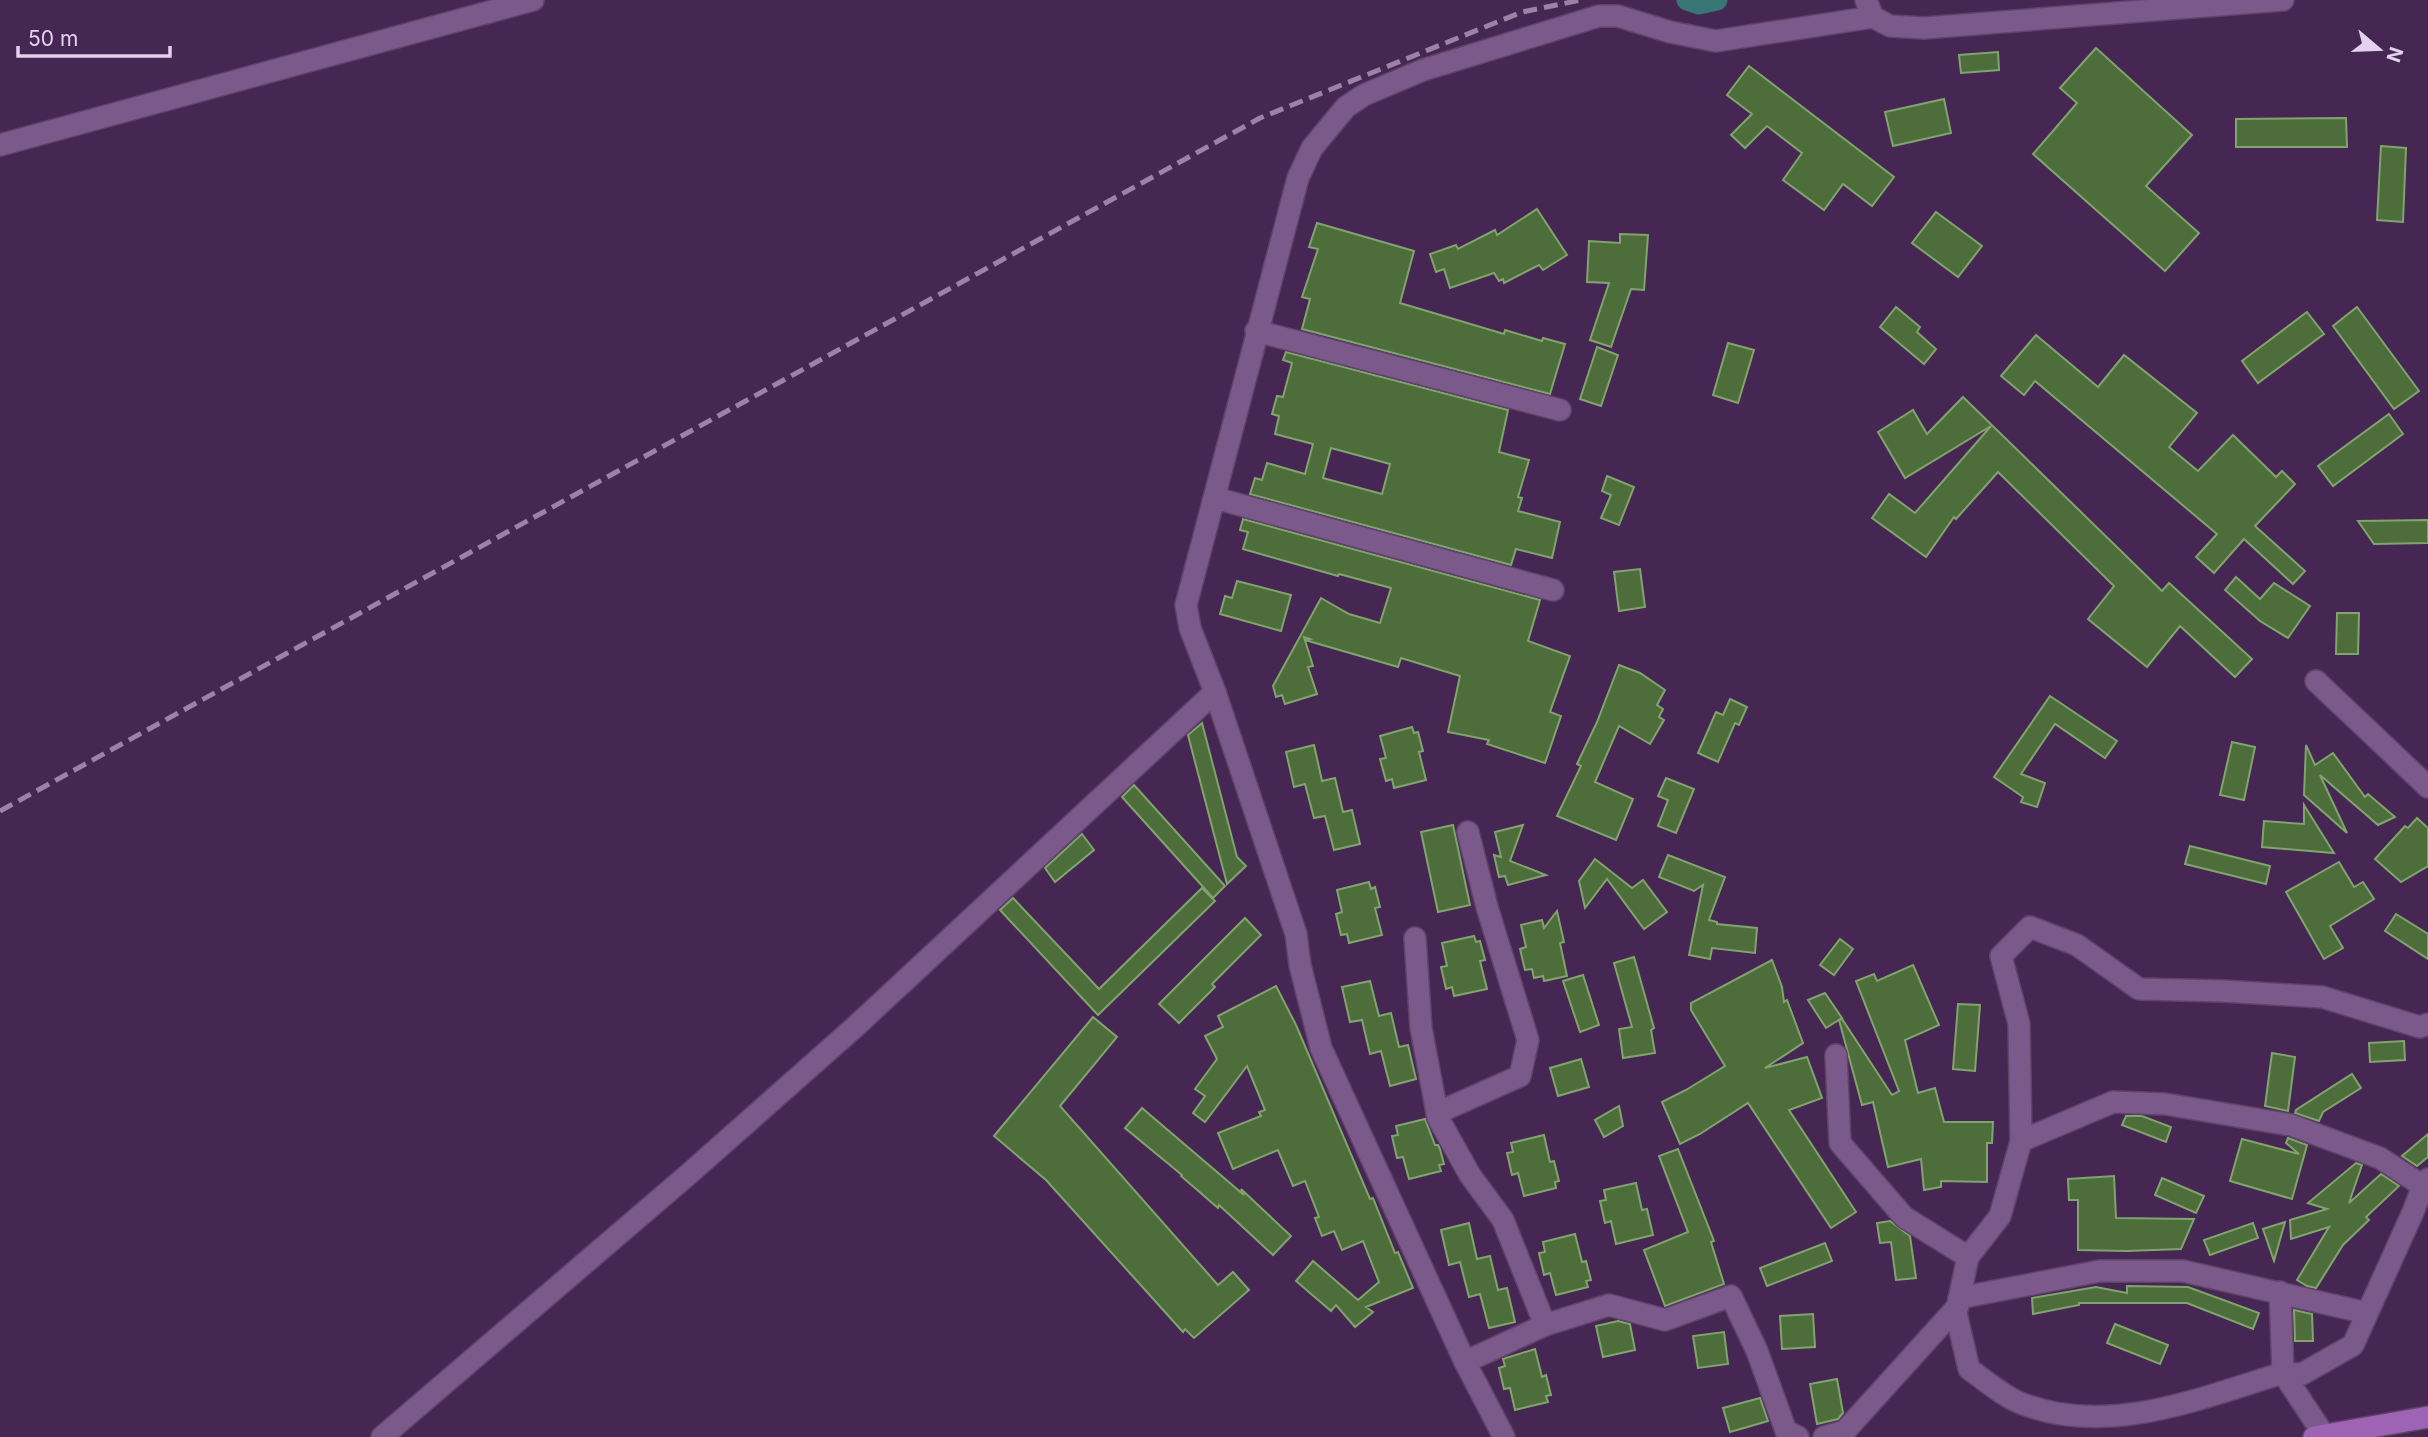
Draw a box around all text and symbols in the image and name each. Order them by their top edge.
scale bar [18,14,170,58]
north arrow [2344,14,2414,84]
text: 50 m [28,26,78,51]
text: N [2381,44,2408,65]

